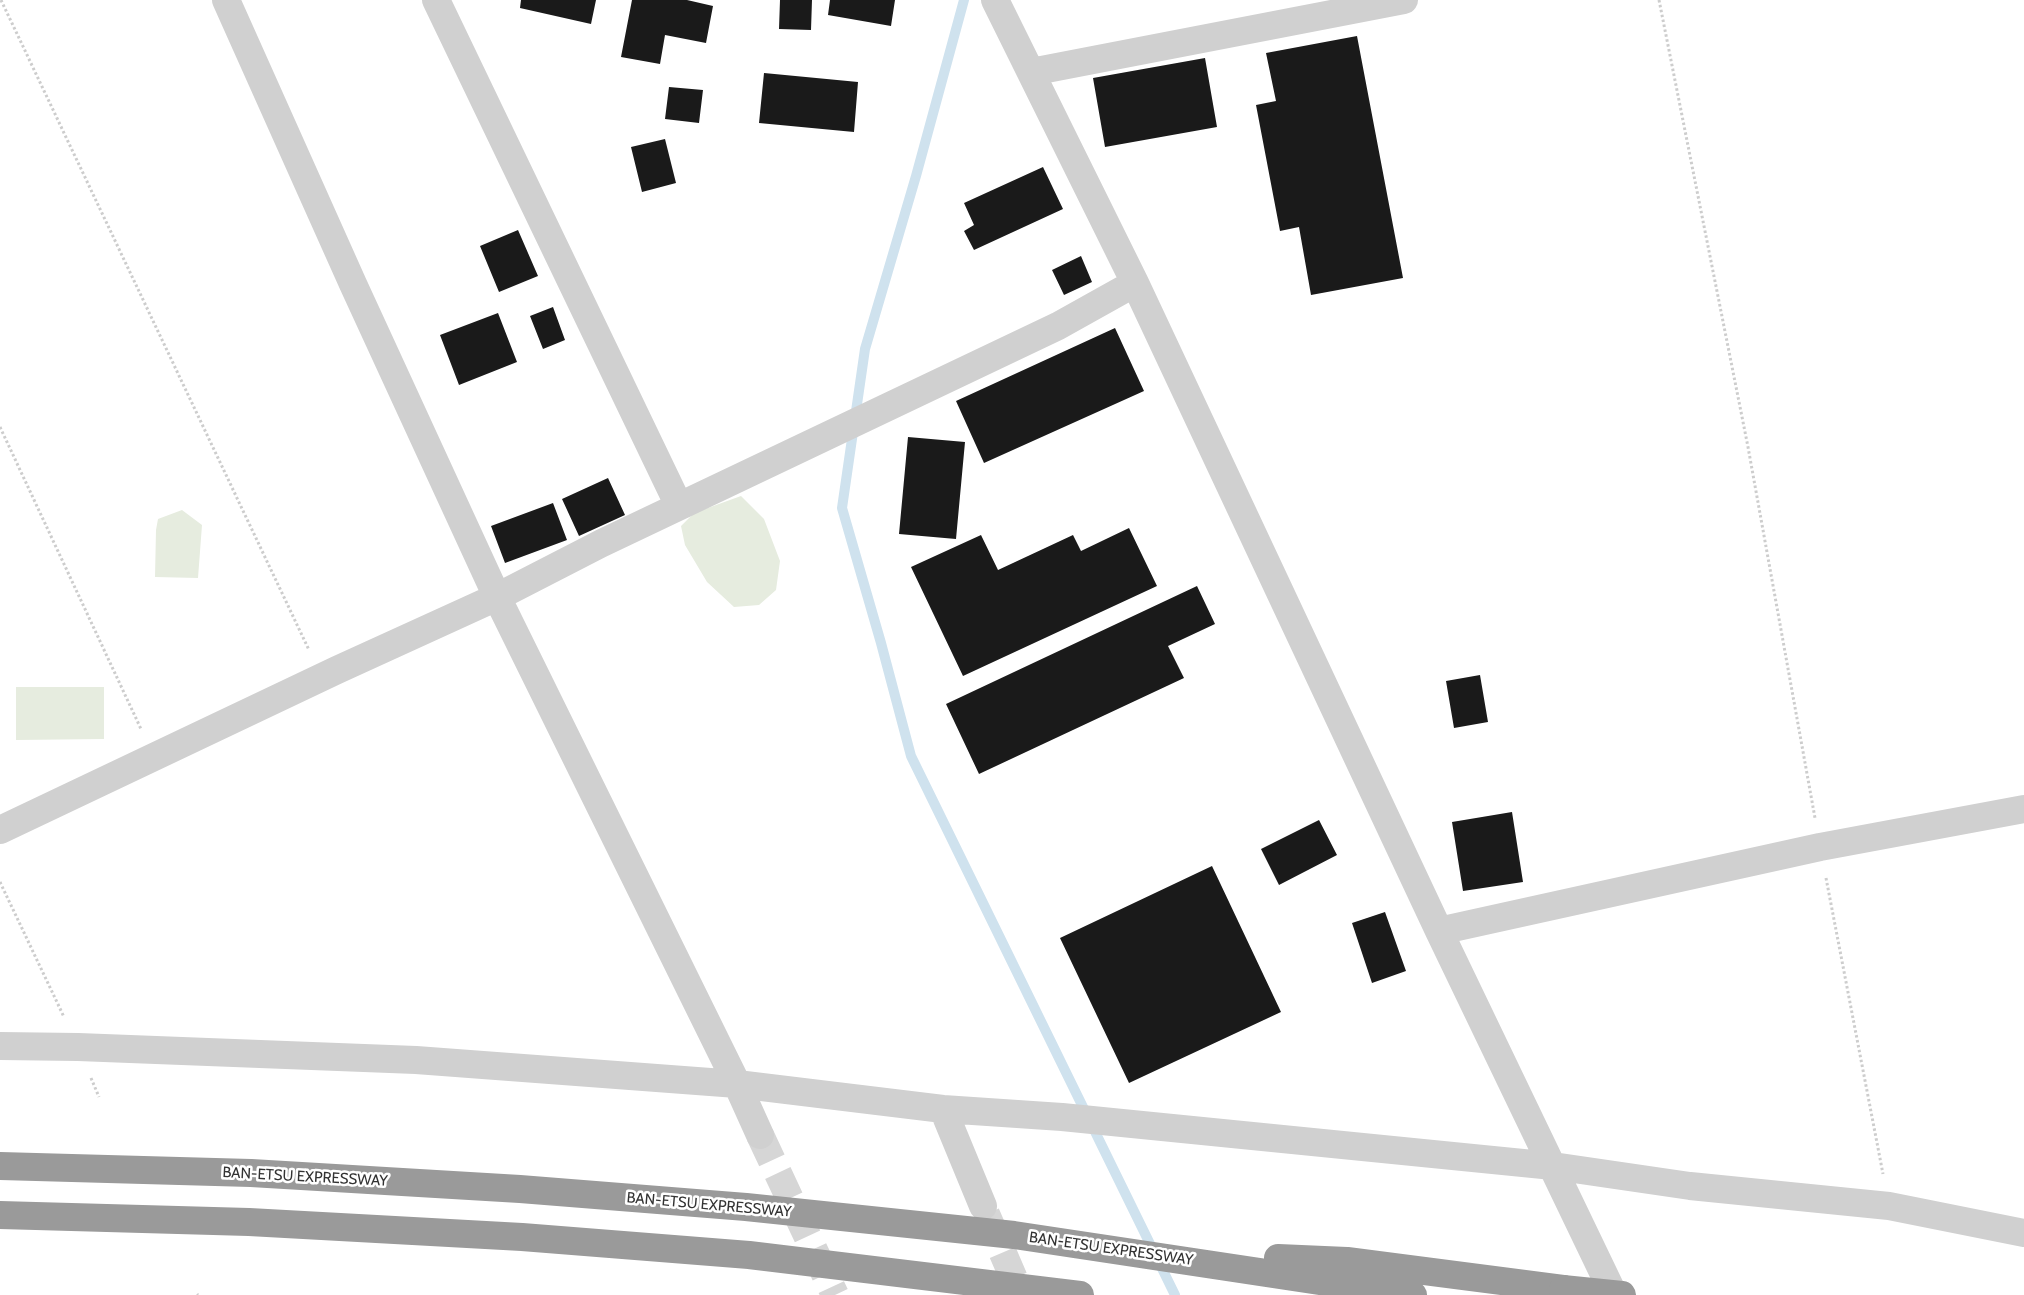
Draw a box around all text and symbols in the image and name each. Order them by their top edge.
street label: BAN-ETSU EXPRESSWAY [222,1164,388,1190]
street label: BAN-ETSU EXPRESSWAY [626,1189,792,1221]
street label: BAN-ETSU EXPRESSWAY [1028,1229,1194,1269]

